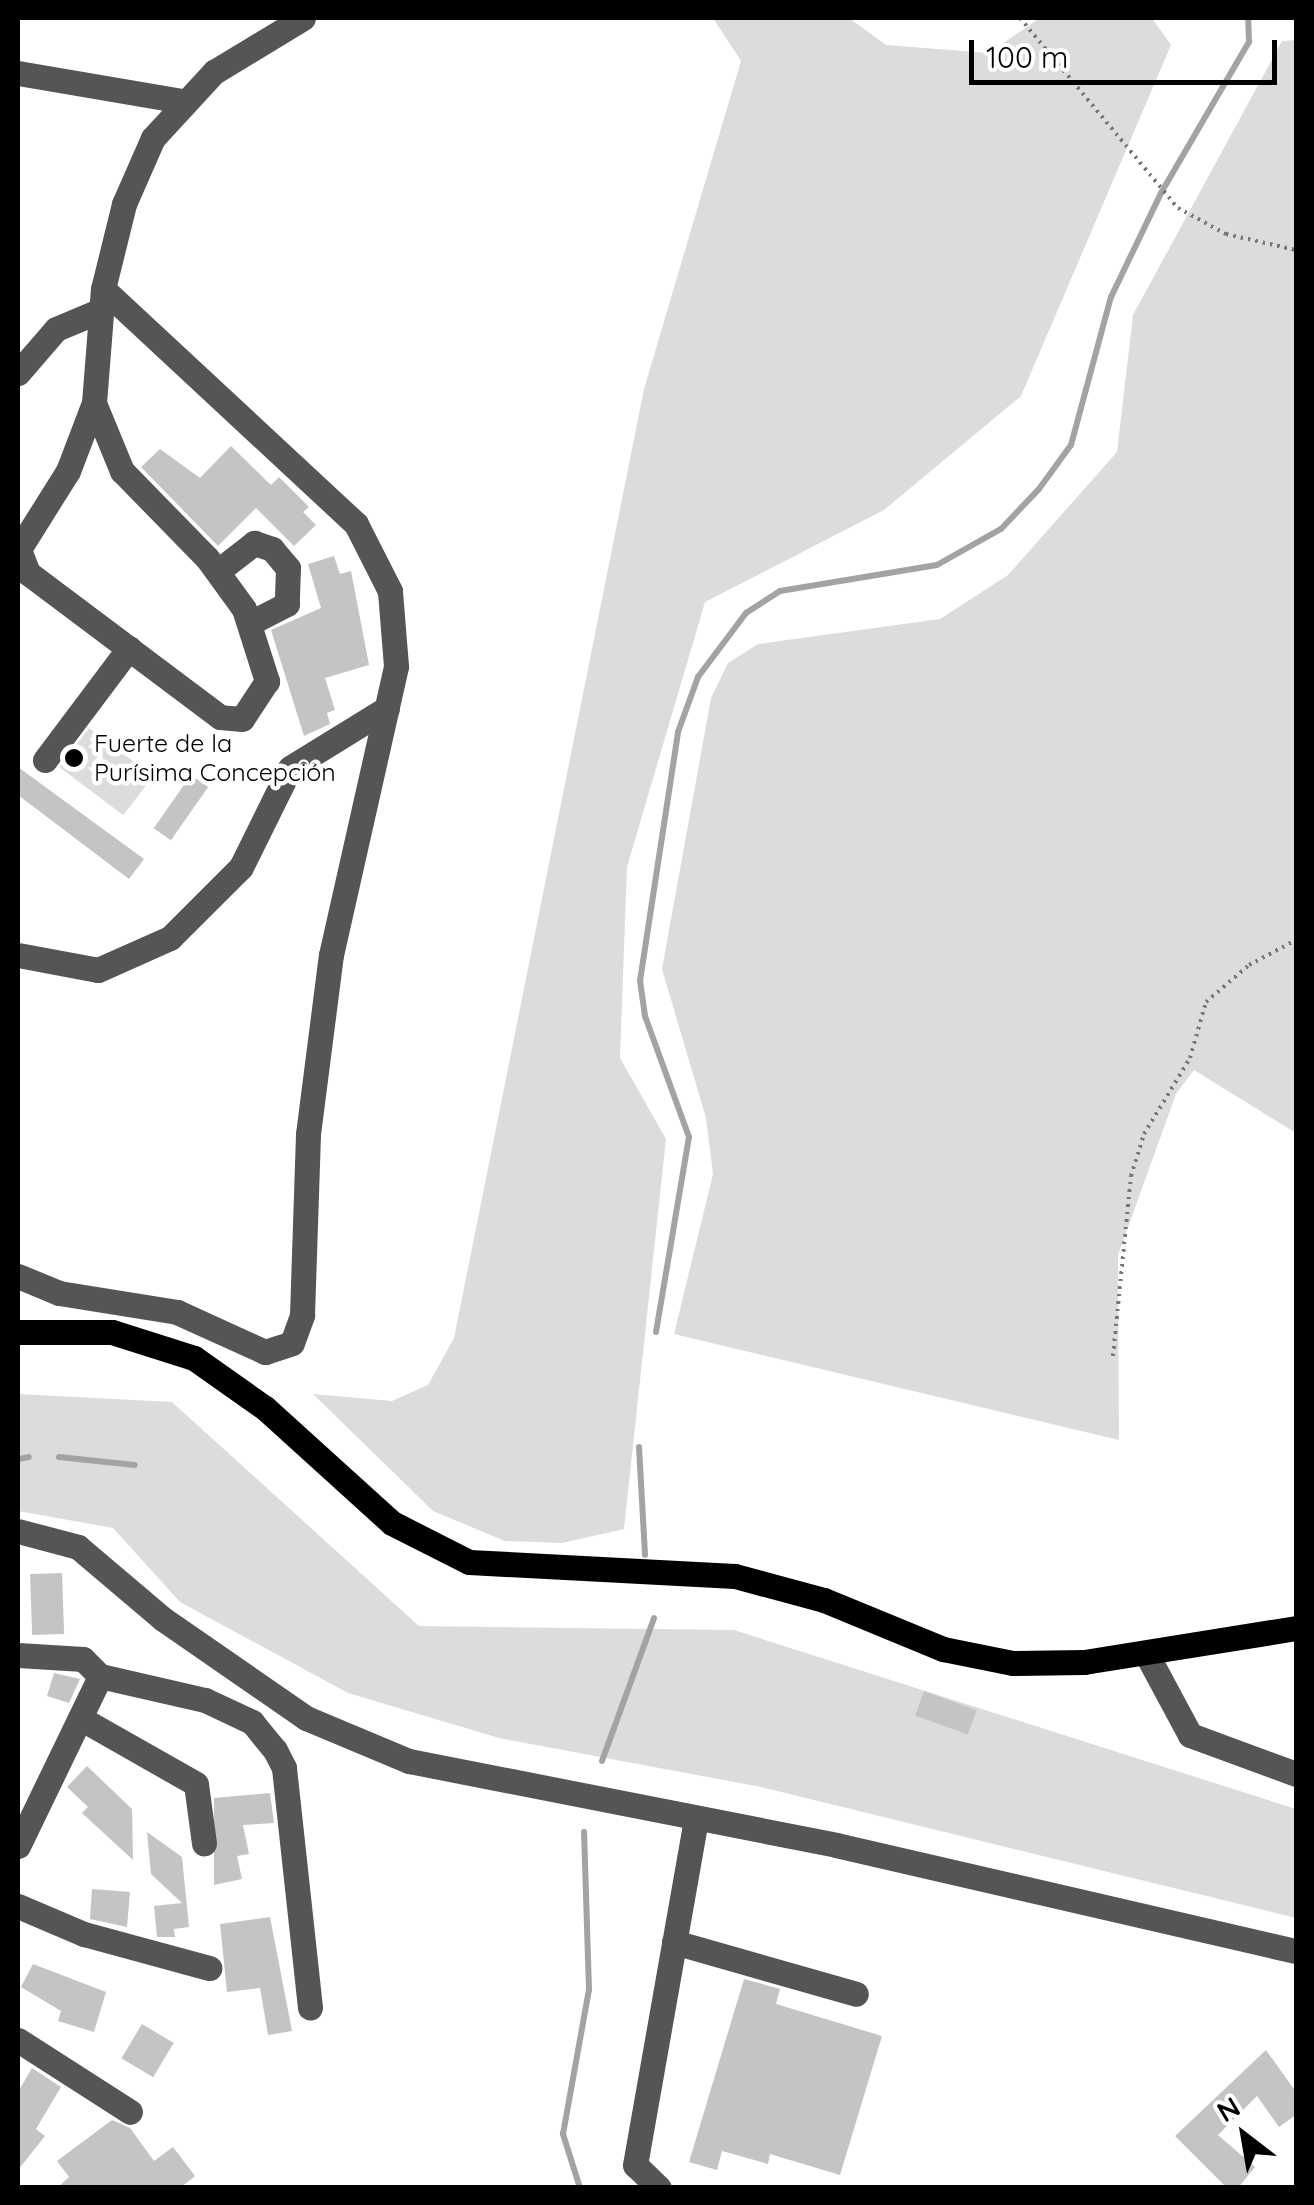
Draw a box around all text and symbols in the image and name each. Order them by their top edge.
scale bar [974,20,1282,82]
text: 100 m [986,38,1068,76]
place label: Fuerte de la Purísima Concepción [94,729,336,788]
marker: Fuerte de la Purísima Concepción [63,747,85,769]
north arrow [1194,2085,1294,2185]
text: N [1210,2089,1246,2129]

